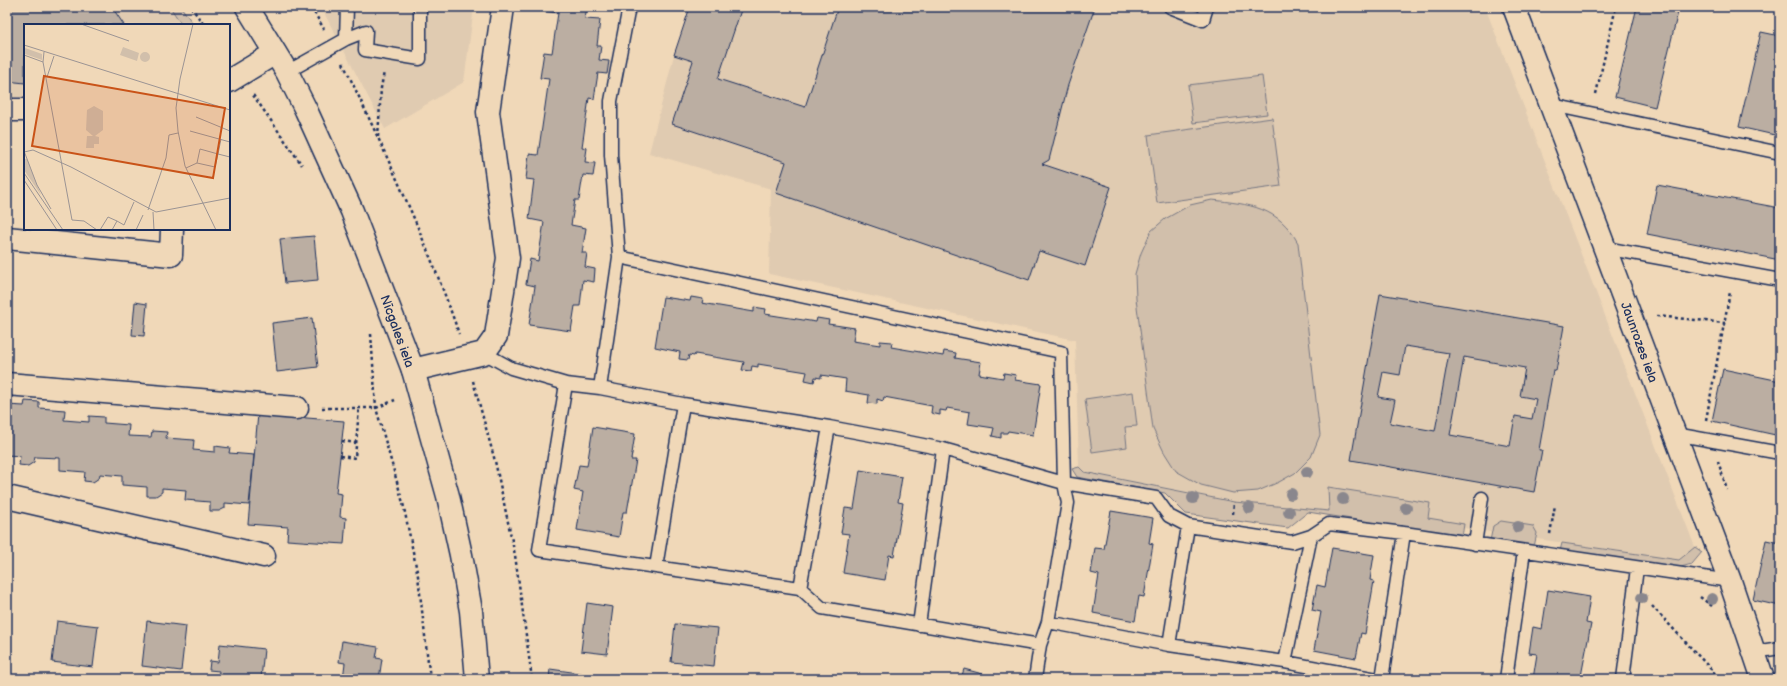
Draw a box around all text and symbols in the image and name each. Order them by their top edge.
inset map [24,24,230,230]
street label: Nīcgales iela [377,293,418,370]
street label: Jaunrozes iela [1617,300,1661,385]

